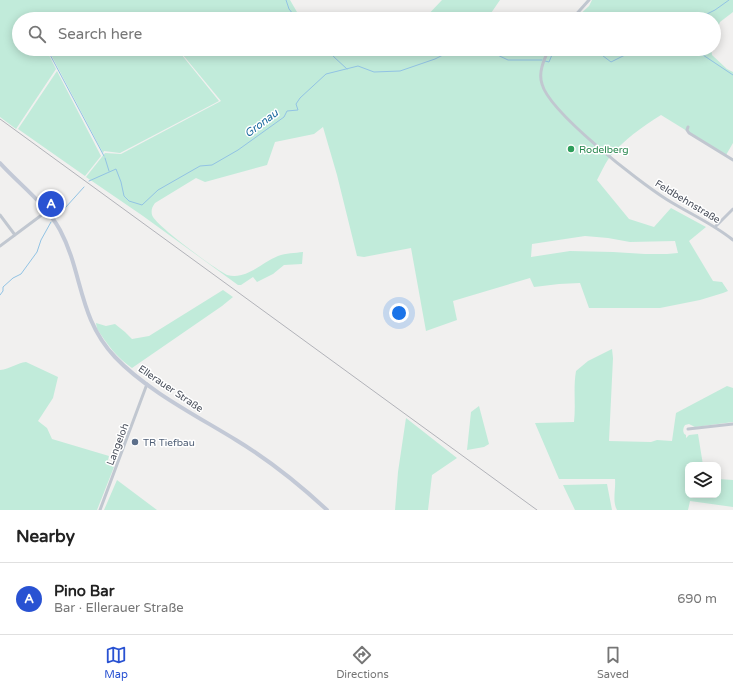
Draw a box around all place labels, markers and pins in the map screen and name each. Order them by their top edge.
marker: Rodelberg [566,144,576,154]
place label: Rodelberg [579,144,629,156]
pin: A [38,189,64,219]
marker: TR Tiefbau [130,437,140,447]
place label: TR Tiefbau [143,437,195,449]

